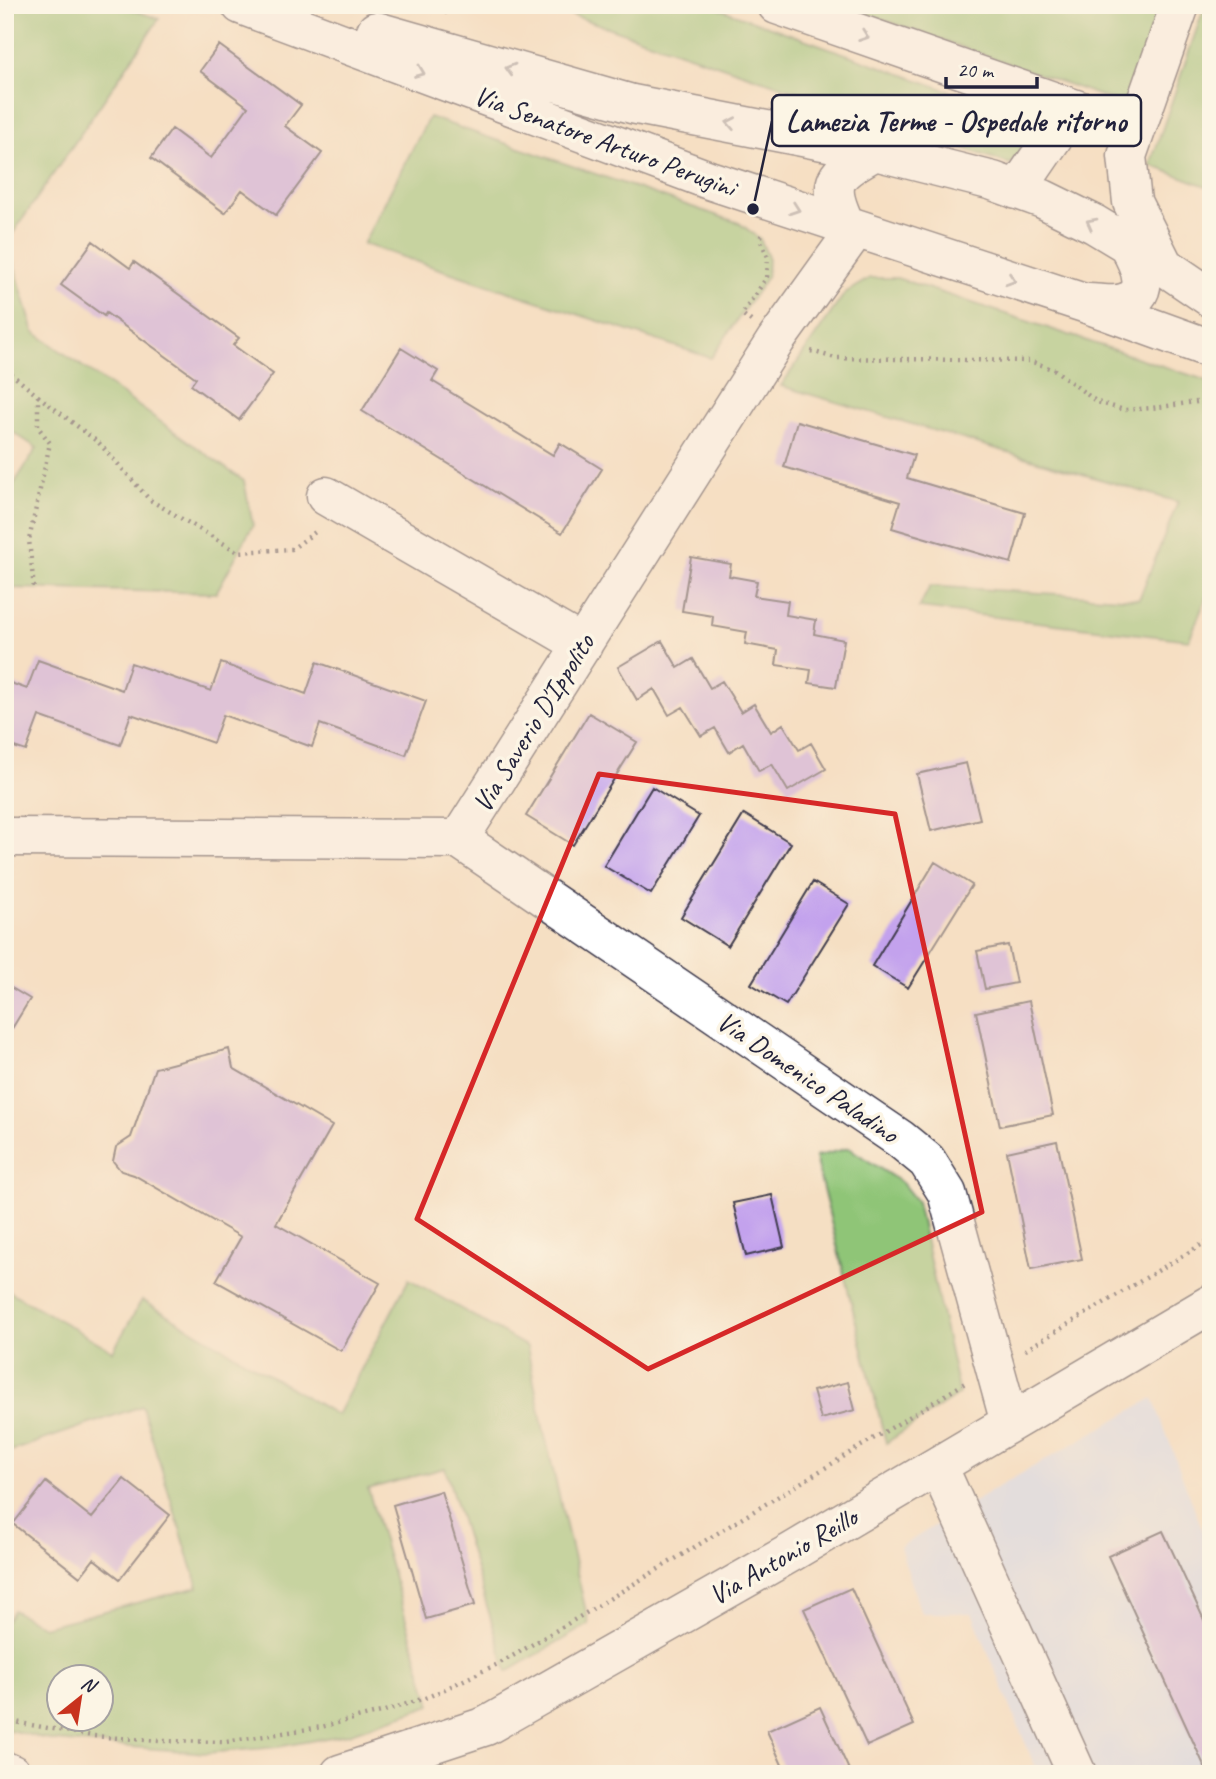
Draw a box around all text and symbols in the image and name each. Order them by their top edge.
one-way arrow [858,28,870,42]
scale bar [946,46,1038,90]
text: 20 m [957,57,995,83]
one-way arrow [505,63,517,78]
one-way arrow [413,64,425,78]
street label: Via Senatore Arturo Perugini [470,77,744,206]
callout: Lamezia Terme - Ospedale ritorno [772,95,1141,146]
text: Lamezia Terme - Ospedale ritorno [786,102,1128,140]
one-way arrow [725,117,737,132]
one-way arrow [788,201,800,215]
one-way arrow [1085,217,1098,231]
one-way arrow [1005,271,1017,286]
street label: Via Saverio D'Ippolito [464,626,603,819]
street label: Via Domenico Paladino [711,1003,907,1152]
street label: Via Antonio Reillo [703,1498,866,1613]
north arrow [46,1664,116,1734]
text: N [77,1671,102,1699]

